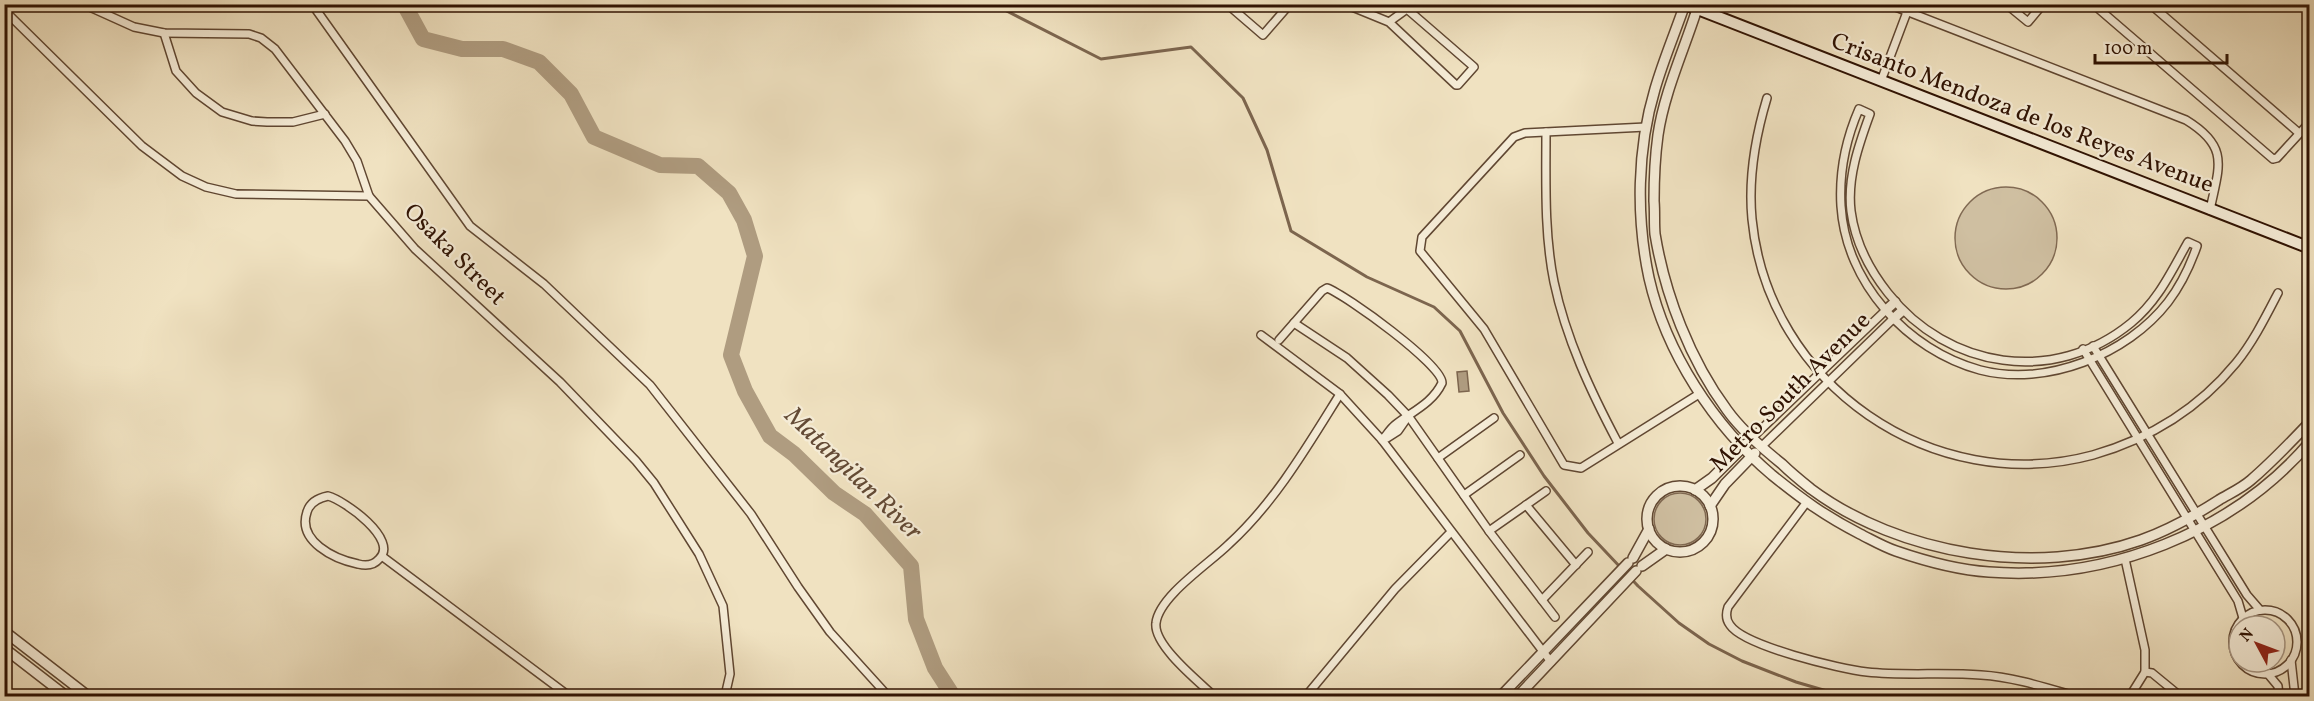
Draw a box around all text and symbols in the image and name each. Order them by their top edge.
street label: Crisanto Mendoza de los Reyes Avenue [1826,25,2218,203]
scale bar [2095,27,2227,65]
text: 100 m [2104,37,2153,62]
street label: Osaka Street [395,196,513,314]
street label: Metro South Avenue [1703,305,1879,481]
water label: Matangilan River [775,398,930,549]
north arrow [2227,614,2287,674]
text: N [2235,624,2260,647]

